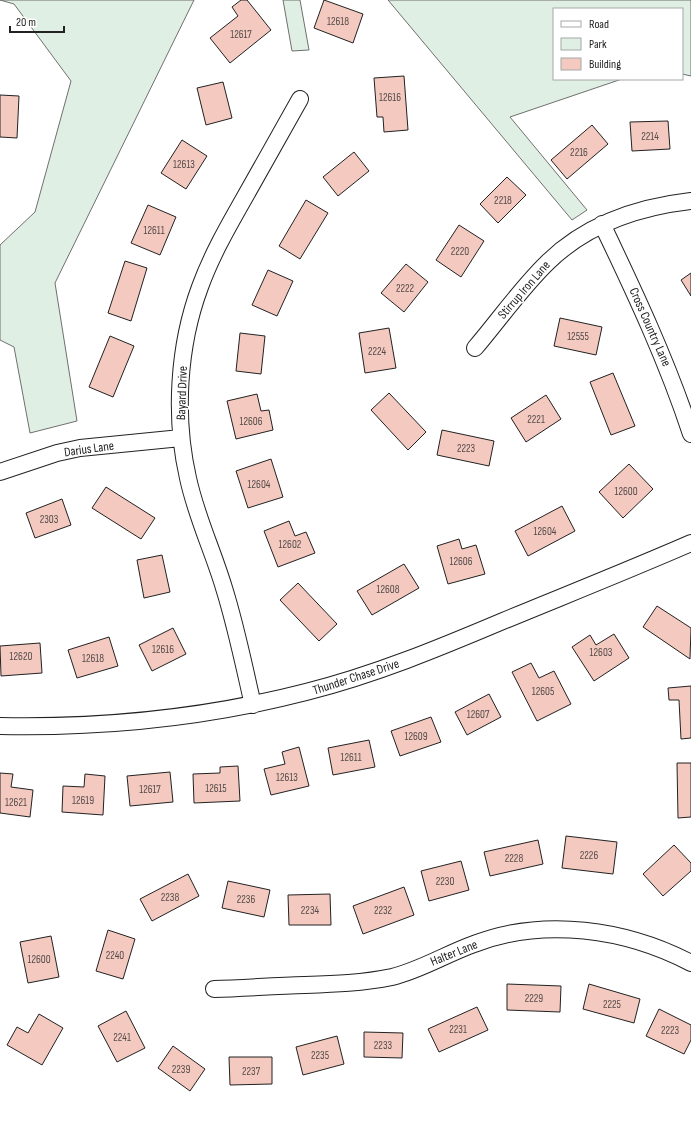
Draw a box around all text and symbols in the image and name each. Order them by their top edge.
scale bar [10,8,64,34]
legend [553,8,683,80]
text: 20 m [16,15,36,30]
house number: 12618 [327,15,349,28]
text: Road [589,17,609,32]
house number: 12617 [230,28,252,41]
text: Park [589,37,607,52]
text: Building [589,57,621,72]
house number: 12616 [379,91,401,104]
house number: 2214 [641,130,659,143]
house number: 2216 [570,146,588,159]
house number: 12613 [173,158,195,171]
house number: 2218 [494,194,512,207]
house number: 12611 [143,224,165,237]
house number: 2220 [451,245,469,258]
street label: Stirrup Iron Lane [494,258,554,322]
house number: 2222 [396,282,415,295]
street label: Cross Country Lane [625,285,675,369]
house number: 12555 [567,330,589,343]
house number: 2224 [368,345,386,358]
street label: Bayard Drive [173,366,191,420]
house number: 2221 [527,413,545,426]
house number: 12606 [239,415,263,428]
street label: Darius Lane [63,438,115,460]
house number: 2223 [457,442,476,455]
house number: 12604 [248,478,271,491]
house number: 12600 [614,485,638,498]
house number: 2303 [40,513,59,526]
house number: 12604 [534,525,557,538]
house number: 12602 [279,538,302,551]
house number: 12606 [449,555,473,568]
house number: 12608 [376,583,400,596]
house number: 12616 [152,643,174,656]
house number: 12603 [590,646,613,659]
house number: 12620 [10,650,33,663]
house number: 12618 [82,652,104,665]
street label: Thunder Chase Drive [311,656,401,698]
house number: 12605 [532,685,554,698]
house number: 12607 [467,708,490,721]
house number: 12609 [404,730,428,743]
house number: 12611 [340,751,362,764]
house number: 12613 [276,771,298,784]
house number: 12615 [205,782,227,795]
house number: 12617 [139,783,161,796]
house number: 12619 [72,794,94,807]
house number: 12621 [5,796,27,809]
house number: 2226 [580,849,598,862]
house number: 2228 [505,852,523,865]
house number: 2230 [436,875,454,888]
house number: 2238 [161,891,179,904]
house number: 2236 [237,893,255,906]
house number: 2234 [301,904,320,917]
house number: 2232 [374,904,393,917]
street label: Halter Lane [428,936,480,970]
house number: 2240 [106,949,124,962]
house number: 12600 [27,953,51,966]
house number: 2229 [525,992,543,1005]
house number: 2225 [603,998,621,1011]
house number: 2231 [449,1023,467,1036]
house number: 2223 [661,1024,680,1037]
house number: 2241 [113,1031,131,1044]
house number: 2233 [374,1039,393,1052]
house number: 2235 [311,1049,329,1062]
house number: 2239 [172,1063,190,1076]
house number: 2237 [242,1065,261,1078]

